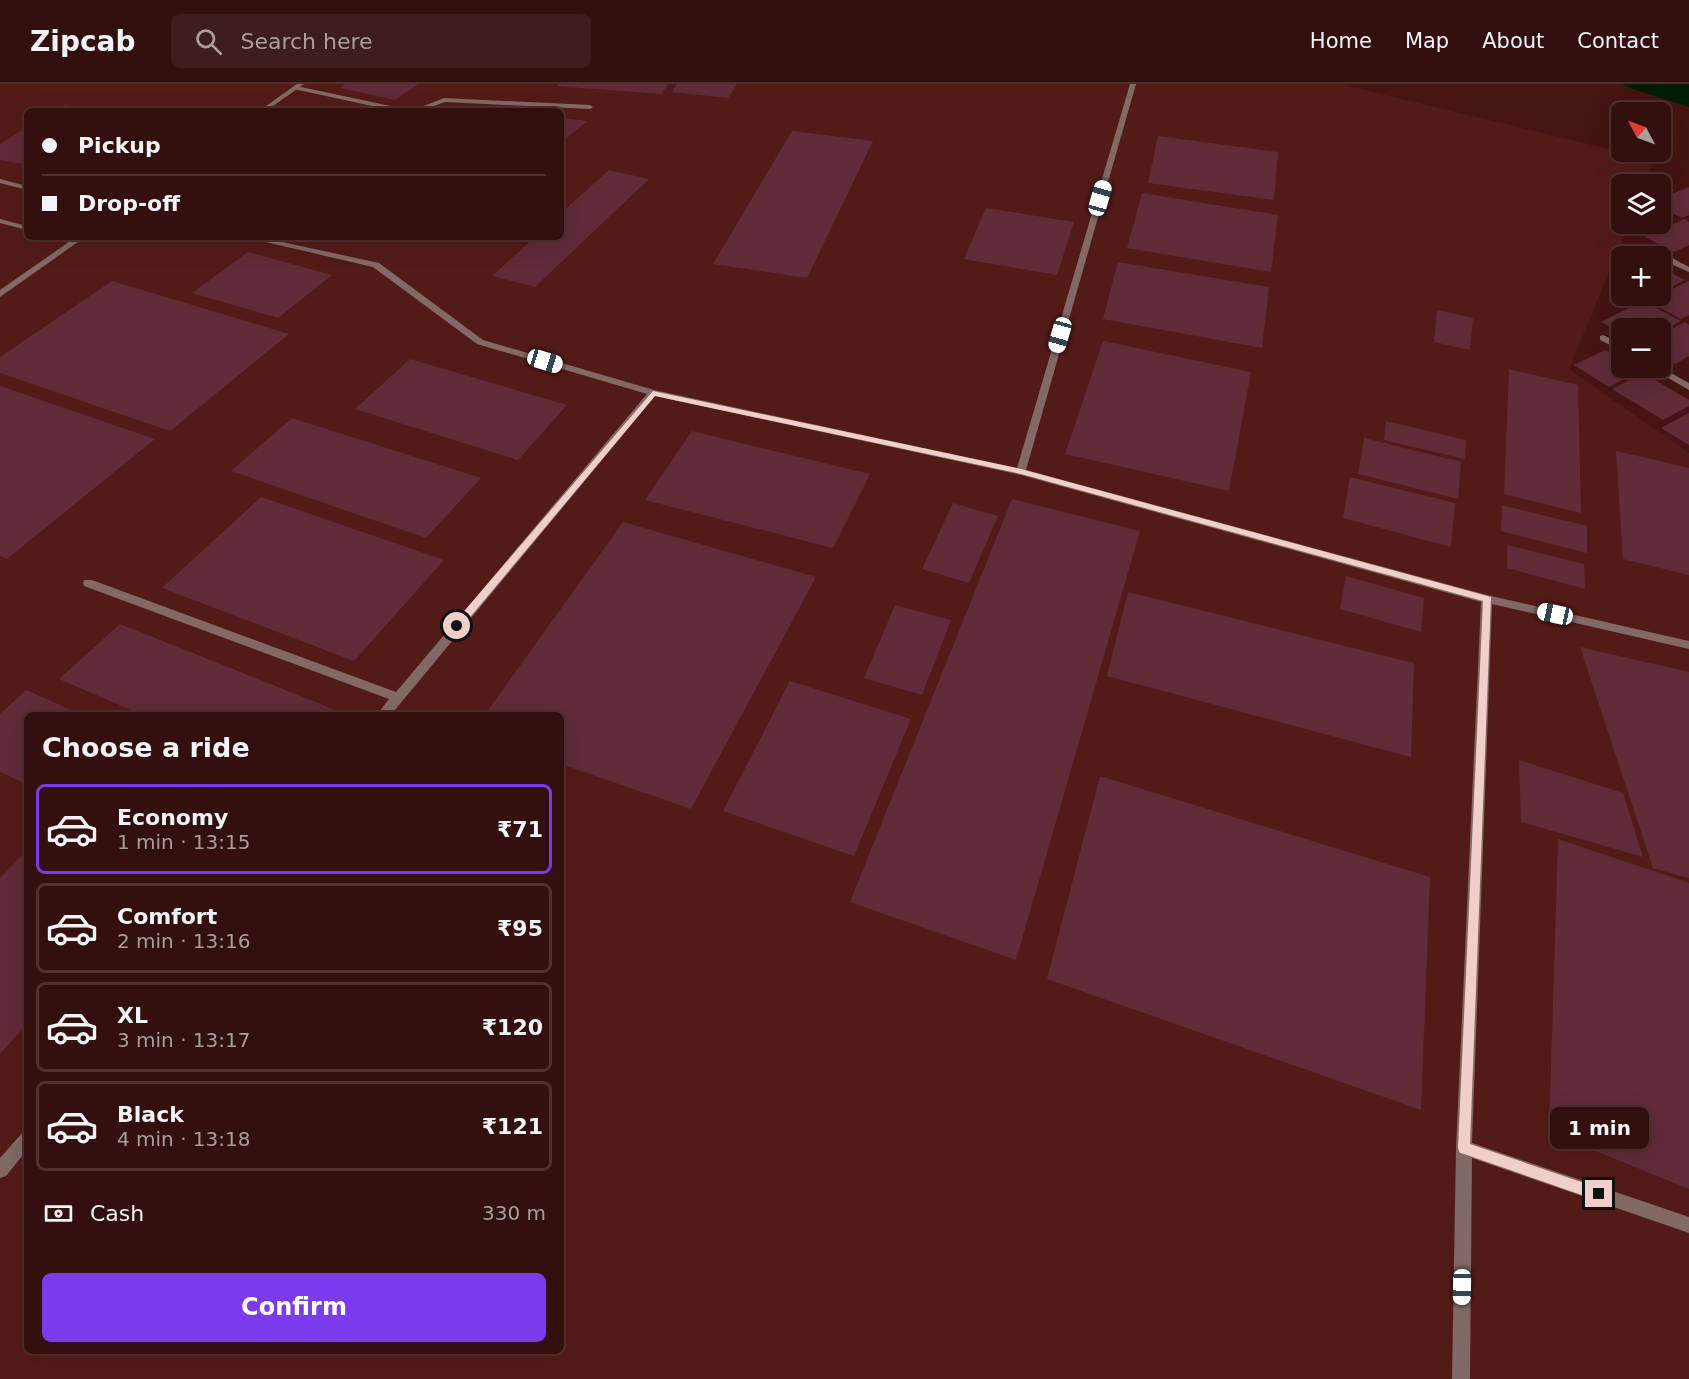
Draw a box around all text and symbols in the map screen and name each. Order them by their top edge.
search box [171,14,591,68]
text: Zipcab [30,25,135,58]
icon: search [192,25,225,58]
text: Search here [240,29,373,54]
text: Home [1310,29,1372,53]
text: Map [1405,29,1449,53]
text: About [1482,29,1544,53]
text: Contact [1577,29,1659,53]
north arrow [1611,102,1671,162]
map controls [1611,102,1671,378]
text: Pickup [78,133,161,158]
button: layers [1611,174,1671,234]
car [1086,178,1114,218]
text: Drop-off [78,191,180,216]
button: + [1611,246,1671,306]
car [1046,315,1074,355]
button: − [1611,318,1671,378]
car [525,347,565,375]
car [1536,601,1574,627]
route start [443,612,470,639]
text: Choose a ride [42,732,250,763]
icon: car [45,802,99,856]
text: Economy [117,805,228,830]
text: ₹71 [497,817,543,842]
text: 1 min · 13:15 [117,830,251,854]
icon: car [45,901,99,955]
text: Comfort [117,904,217,929]
text: ₹95 [497,916,543,941]
text: 2 min · 13:16 [117,929,251,953]
icon: car [45,1000,99,1054]
text: XL [117,1003,148,1028]
text: ₹120 [482,1015,543,1040]
text: 3 min · 13:17 [117,1028,251,1052]
icon: car [45,1099,99,1153]
text: Black [117,1102,184,1127]
callout: 1 min [1550,1107,1648,1149]
text: ₹121 [482,1114,543,1139]
text: 1 min [1568,1116,1631,1140]
text: 4 min · 13:18 [117,1127,251,1151]
route end [1585,1180,1612,1207]
icon: cash [42,1197,75,1230]
text: Cash [90,1201,144,1226]
text: 330 m [482,1201,546,1225]
car [1453,1269,1471,1305]
button: Confirm [42,1273,546,1342]

